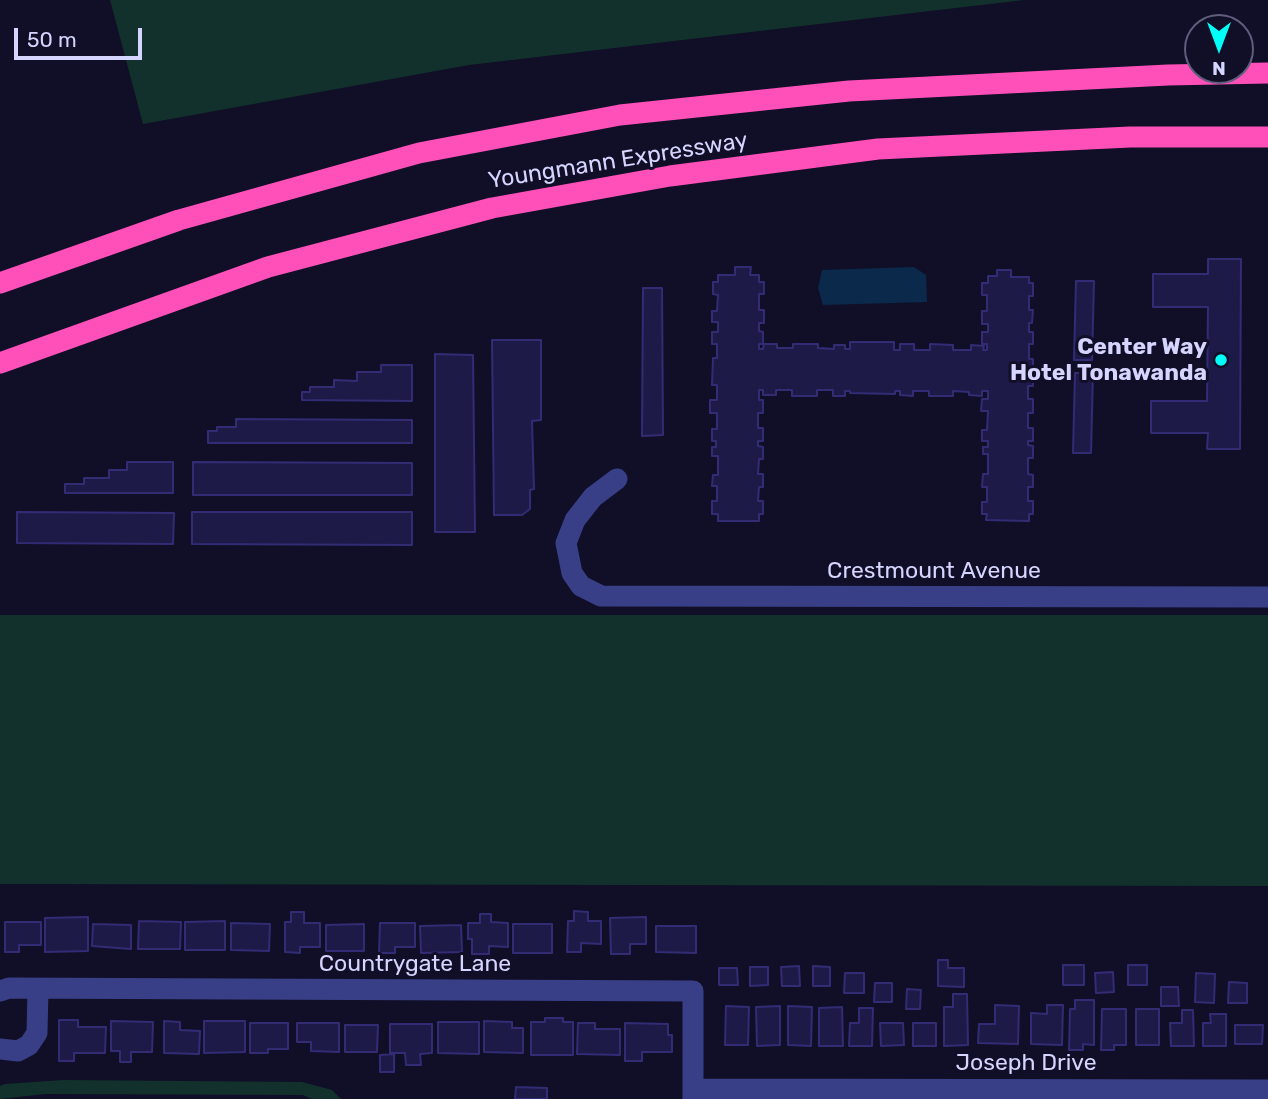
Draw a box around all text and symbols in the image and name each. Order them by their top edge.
scale bar [18,14,145,58]
north arrow [1184,14,1254,84]
text: 50 m [27,27,77,52]
text: N [1212,57,1226,80]
street label: Youngmann Expressway [486,127,750,195]
place label: Center Way Hotel Tonawanda [1010,333,1207,387]
marker: Center Way Hotel Tonawanda [1213,352,1229,368]
street label: Crestmount Avenue [827,557,1041,585]
street label: Countrygate Lane [319,950,511,978]
street label: Joseph Drive [955,1049,1097,1077]

